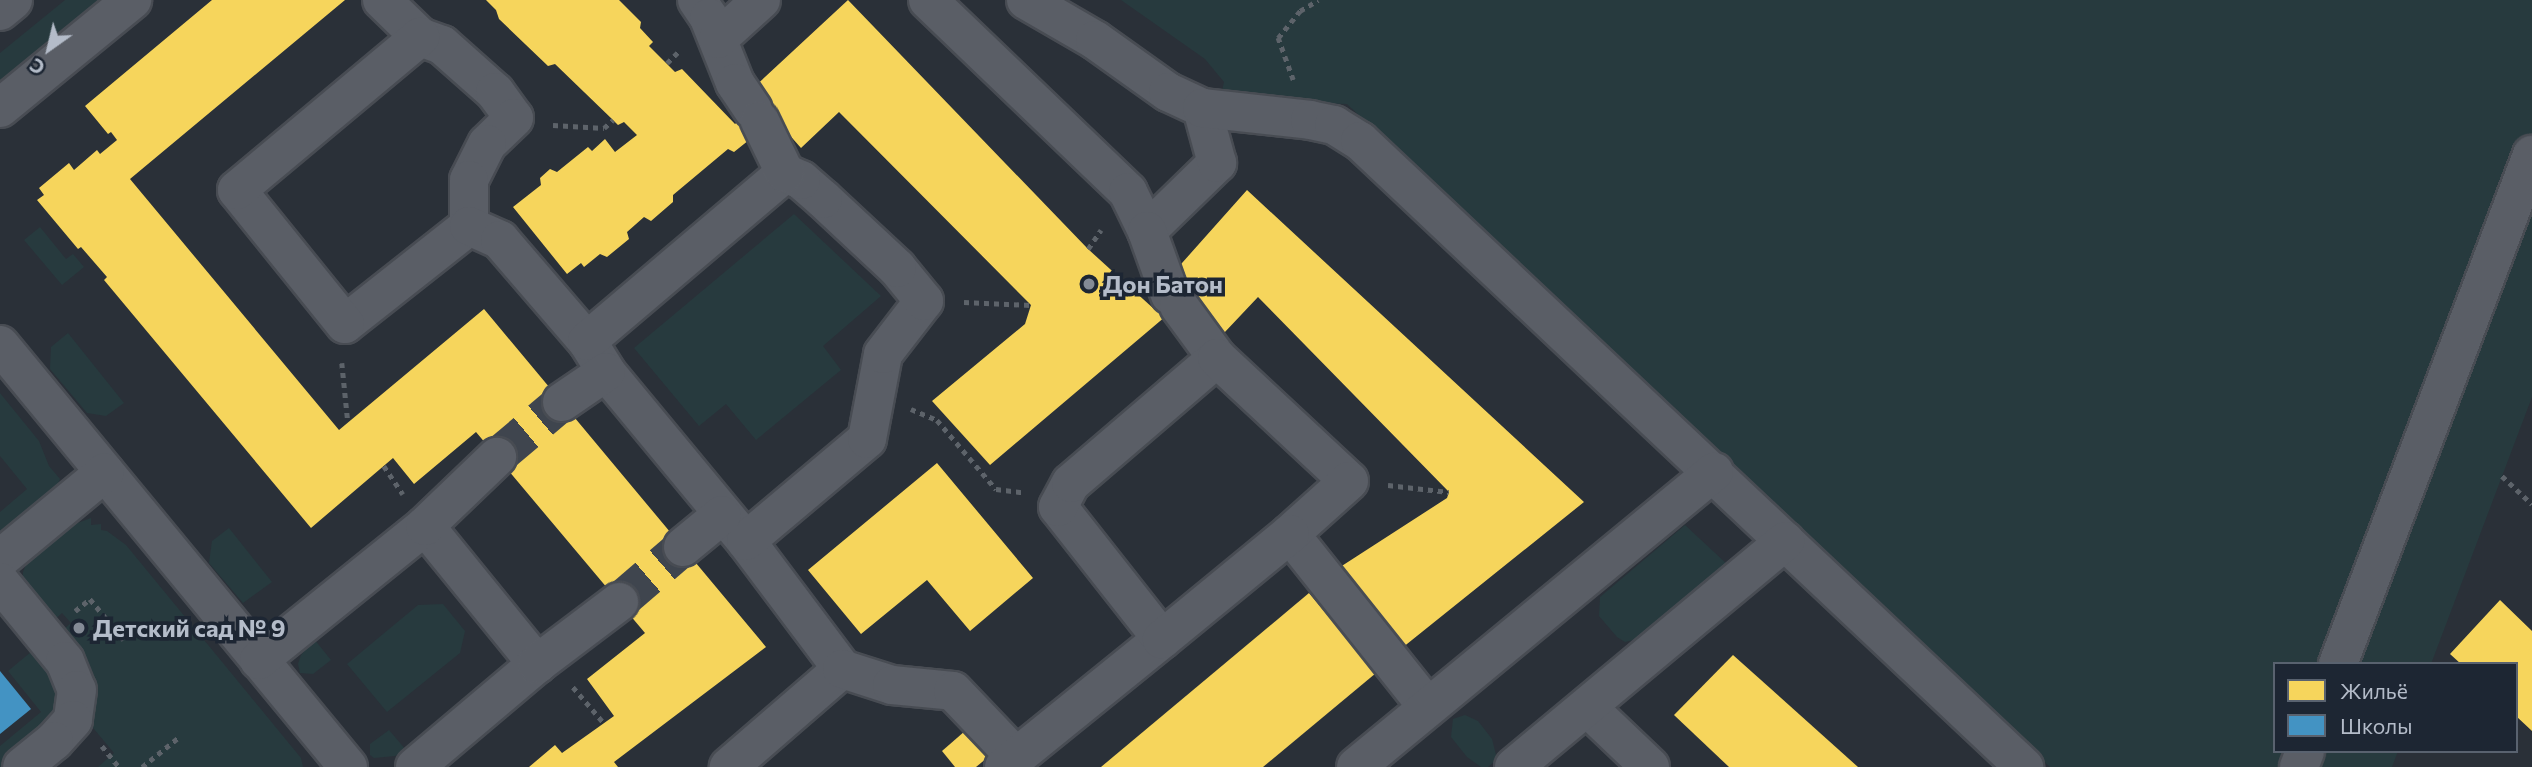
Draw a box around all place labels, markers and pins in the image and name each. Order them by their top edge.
place label: Дон Батон [1103,270,1223,298]
marker: Дон Батон [1081,276,1097,292]
place label: Детский сад № 9 [93,614,286,642]
marker: Детский сад № 9 [71,620,87,636]

